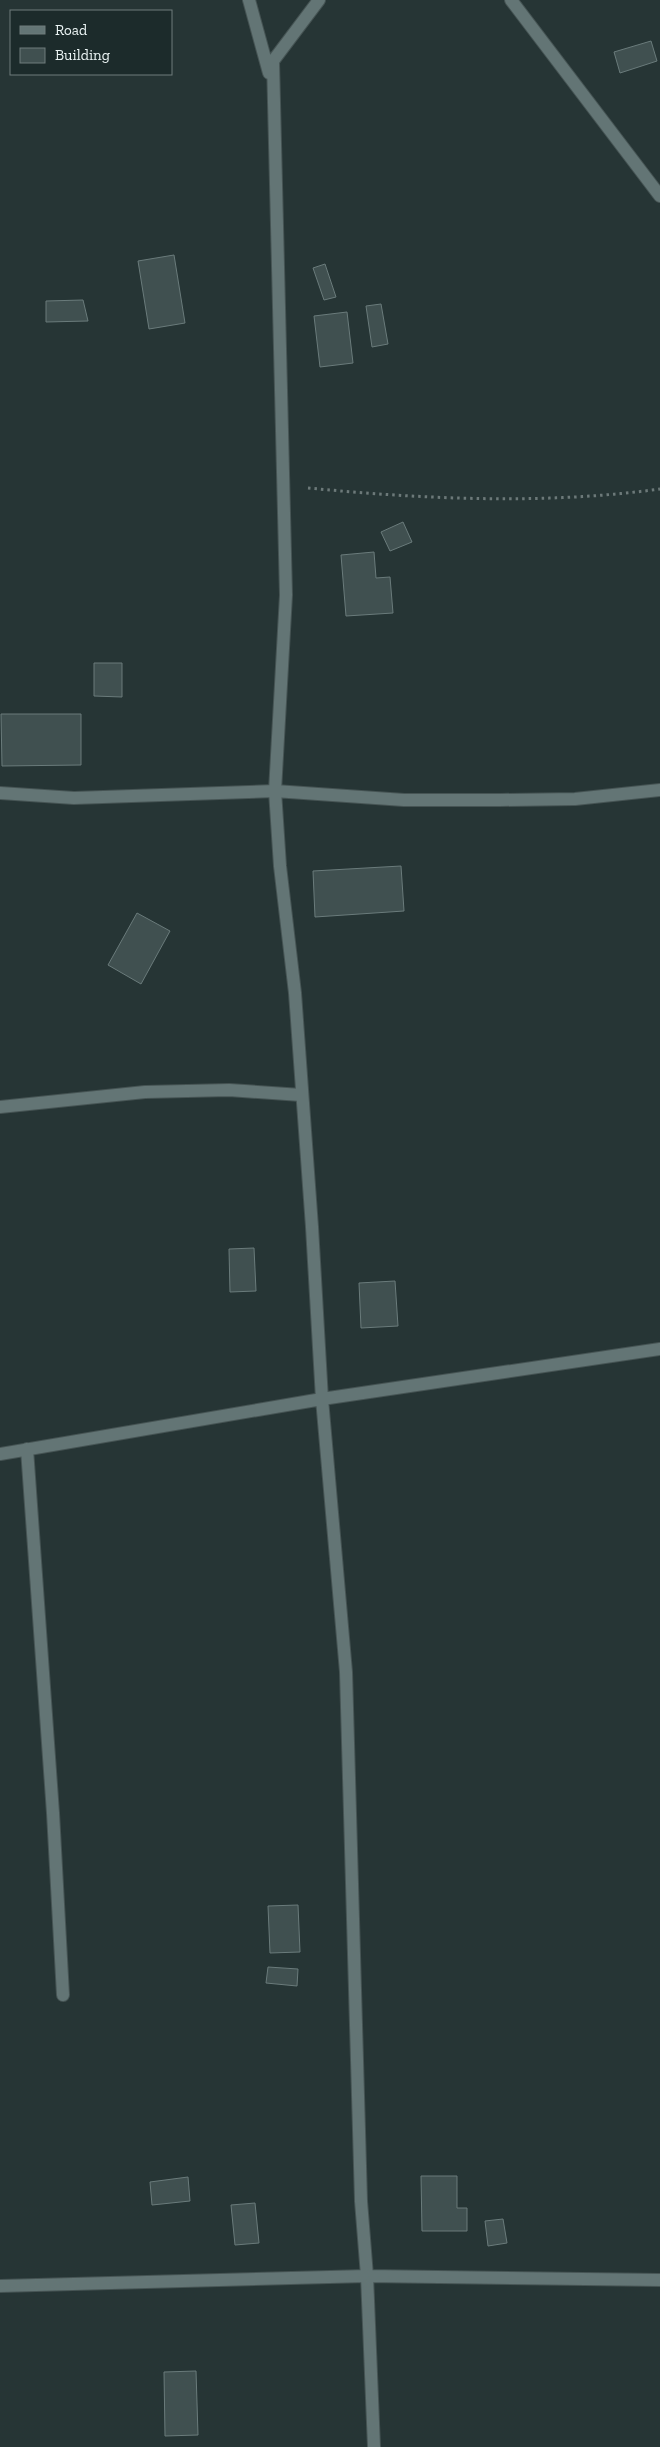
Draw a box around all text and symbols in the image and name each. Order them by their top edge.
legend [10,10,172,75]
text: Road [55,21,88,39]
text: Building [55,46,110,64]

